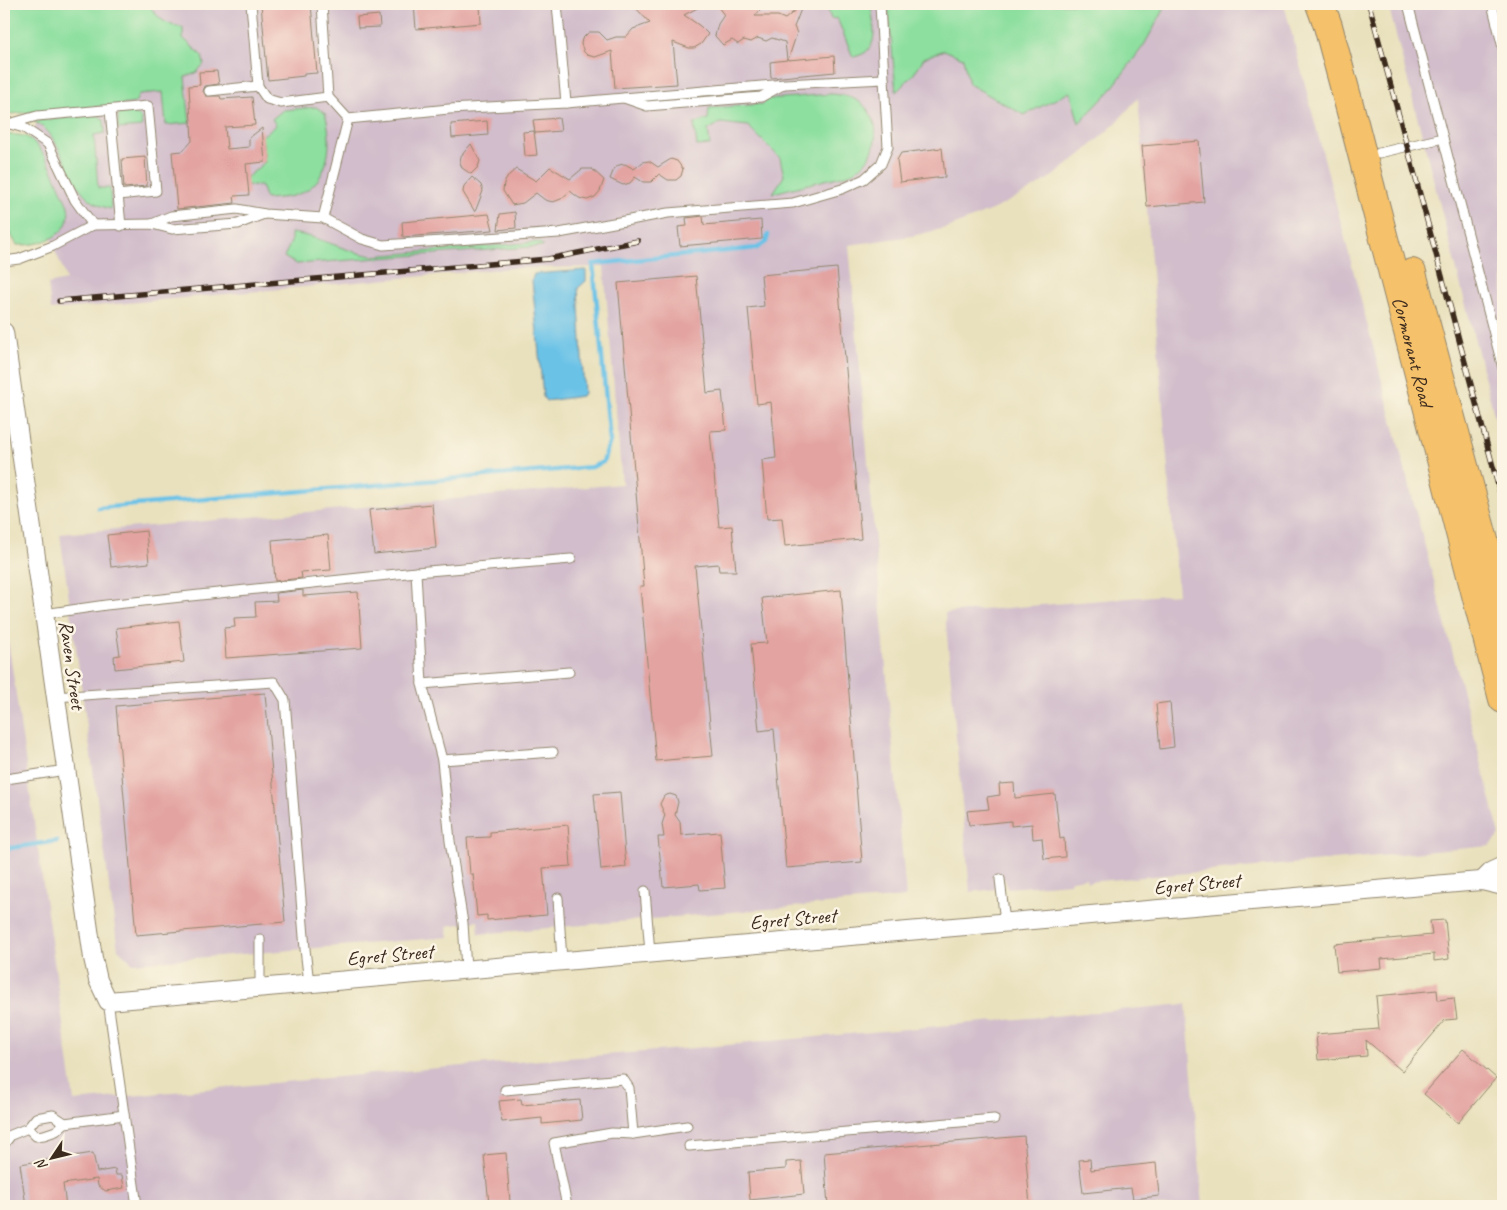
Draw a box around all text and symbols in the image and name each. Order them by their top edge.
street label: Cormorant Road [1387,294,1440,412]
street label: Raven Street [53,619,91,713]
street label: Egret Street [1153,867,1244,900]
street label: Egret Street [749,902,840,935]
street label: Egret Street [346,938,437,971]
north arrow [28,1132,78,1182]
text: N [31,1155,51,1174]

